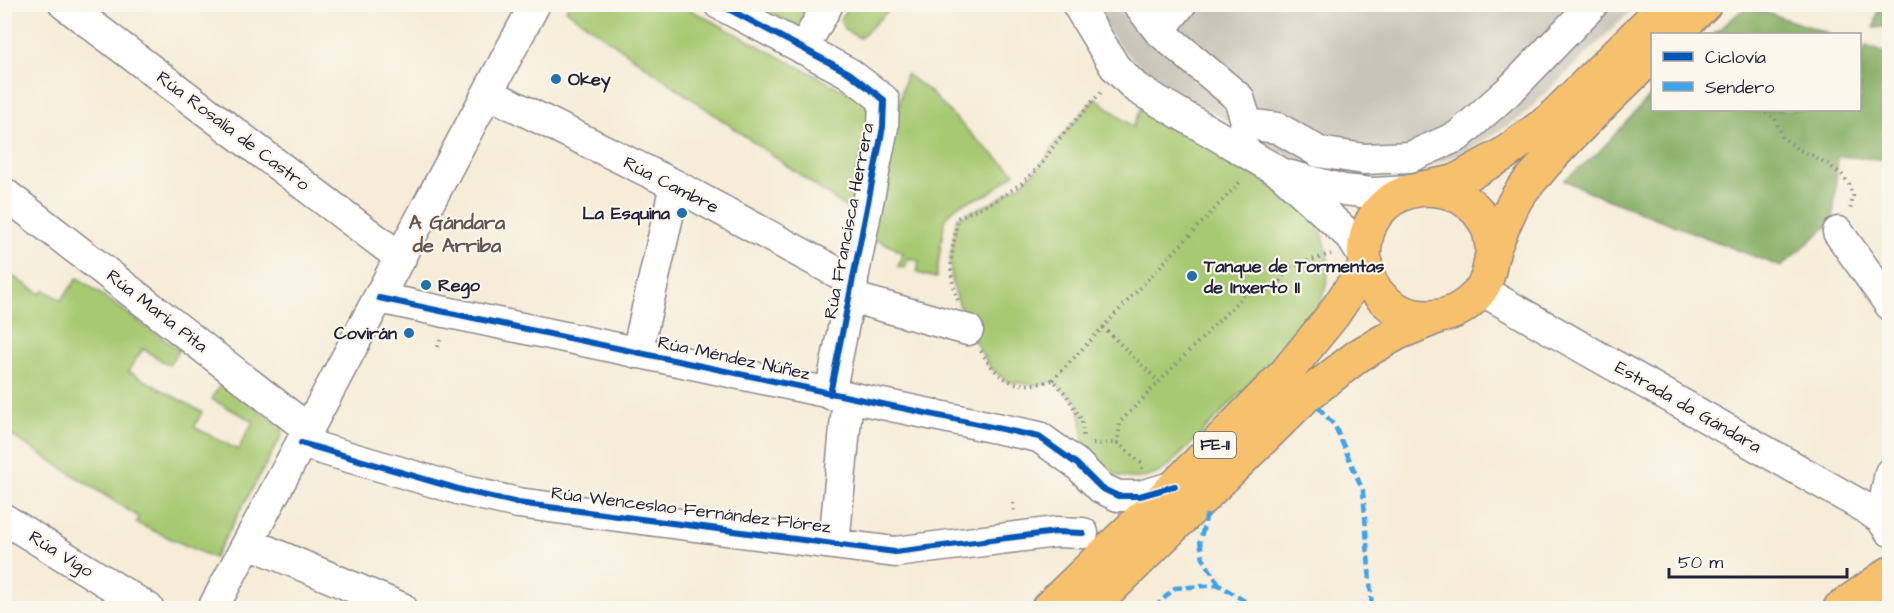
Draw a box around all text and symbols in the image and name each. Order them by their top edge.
legend [1651,33,1861,111]
text: Ciclovía [1705,45,1766,70]
street label: Rúa Rosalía de Castro [151,65,315,197]
place label: Okey [568,67,611,93]
marker: Okey [549,72,563,86]
text: Sendero [1705,75,1774,100]
street label: Rúa Francisca Herrera [818,121,880,321]
street label: Rúa Cambre [619,150,723,220]
place label: La Esquina [582,201,671,226]
marker: La Esquina [675,206,689,220]
district label: A Gándara de Arriba [409,209,506,260]
place label: Tanque de Tormentas de Inxerto II [1203,254,1384,300]
street label: Rúa María Pita [101,264,213,358]
marker: Tanque de Tormentas de Inxerto II [1185,269,1199,283]
place label: Rego [438,273,481,299]
marker: Rego [419,278,433,292]
place label: Covirán [334,321,397,346]
marker: Covirán [402,326,416,340]
street label: Rúa Méndez Núñez [656,330,813,386]
street label: Estrada da Gándara [1610,355,1766,459]
road number: FE-11 [1194,432,1236,458]
street label: Rúa Wenceslao Fernández Flórez [550,480,832,540]
street label: Rúa Vigo [23,524,98,584]
scale bar [1669,541,1848,579]
text: 50 m [1678,550,1723,575]

